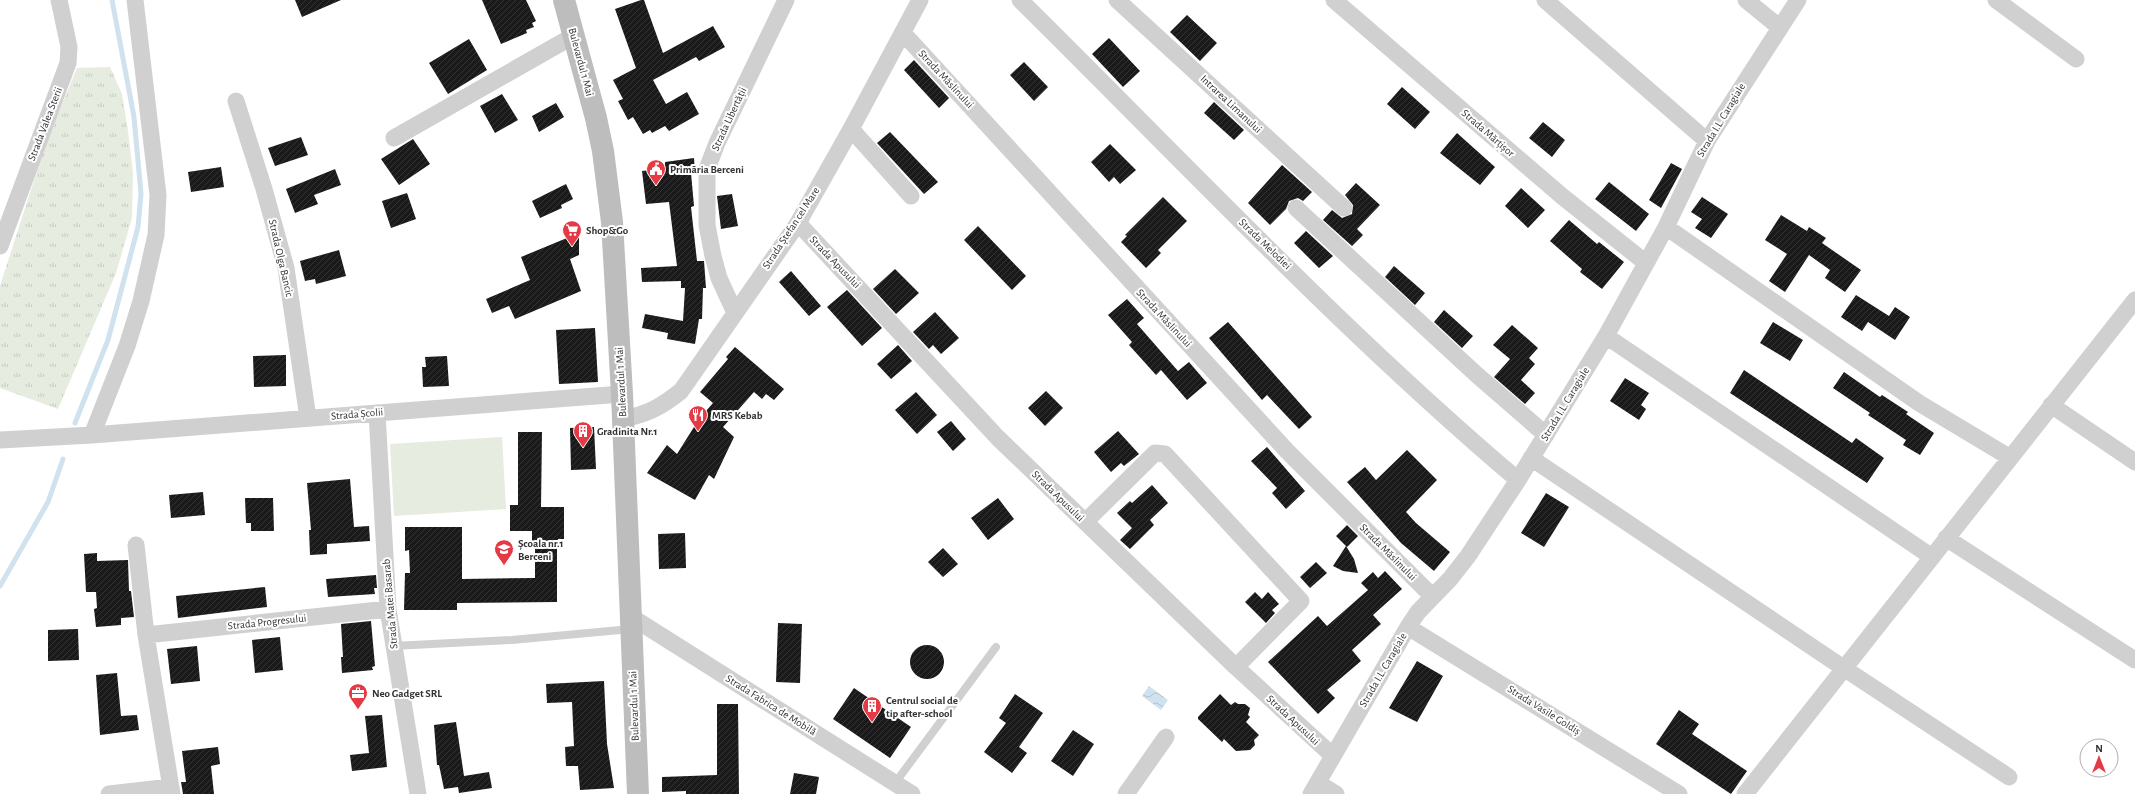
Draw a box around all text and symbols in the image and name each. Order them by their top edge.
street label: Bulevardul 1 Mai [567,27,595,97]
street label: Strada Măslinului [916,48,976,110]
street label: Intrarea Limanului [1198,73,1264,135]
street label: Strada I.L. Caragiale [1695,81,1747,159]
street label: Strada Valea Sterii [26,86,64,162]
street label: Strada Libertății [709,86,749,153]
street label: Strada Mărțișor [1459,107,1517,160]
public building icon: Primăria Berceni [645,158,667,186]
place label: Primăria Berceni [670,164,744,175]
street label: Strada Ștefan cel Mare [760,185,822,271]
street label: Strada Melodiei [1237,217,1293,271]
street label: Strada Olga Bancic [267,218,295,299]
supermarket icon: Shop&Go [561,219,583,247]
place label: Shop&Go [586,225,629,236]
street label: Strada Apusului [807,234,863,290]
street label: Strada Măslinului [1134,287,1194,349]
street label: Bulevardul 1 Mai [614,347,628,417]
street label: Strada I.L. Caragiale [1539,365,1591,443]
restaurant icon: MRS Kebab [687,404,709,432]
street label: Strada Școlii [330,406,384,423]
place label: MRS Kebab [712,410,763,421]
building icon: Gradinita Nr.1 [572,420,594,448]
place label: Gradinita Nr.1 [597,426,657,437]
street label: Strada Apusului [1030,468,1086,524]
street label: Strada Măslinului [1358,522,1418,582]
school or university icon: Școala nr.1 Berceni [493,538,515,566]
place label: Școala nr.1 Berceni [518,538,563,562]
street label: Strada Matei Basarab [381,558,399,650]
street label: Strada Progresului [227,612,307,632]
street label: Strada I.L. Caragiale [1357,631,1409,709]
street label: Bulevardul 1 Mai [627,671,641,741]
street label: Strada Fabrica de Mobilă [724,673,818,737]
office icon: Neo Gadget SRL [347,682,369,710]
street label: Strada Vasile Goldiș [1505,683,1582,738]
place label: Neo Gadget SRL [372,688,442,699]
street label: Strada Apusului [1264,693,1322,747]
building icon: Centrul social de tip after-school [861,695,883,723]
place label: Centrul social de tip after-school [886,695,958,719]
north arrow [2079,738,2119,778]
text: N [2095,743,2103,754]

